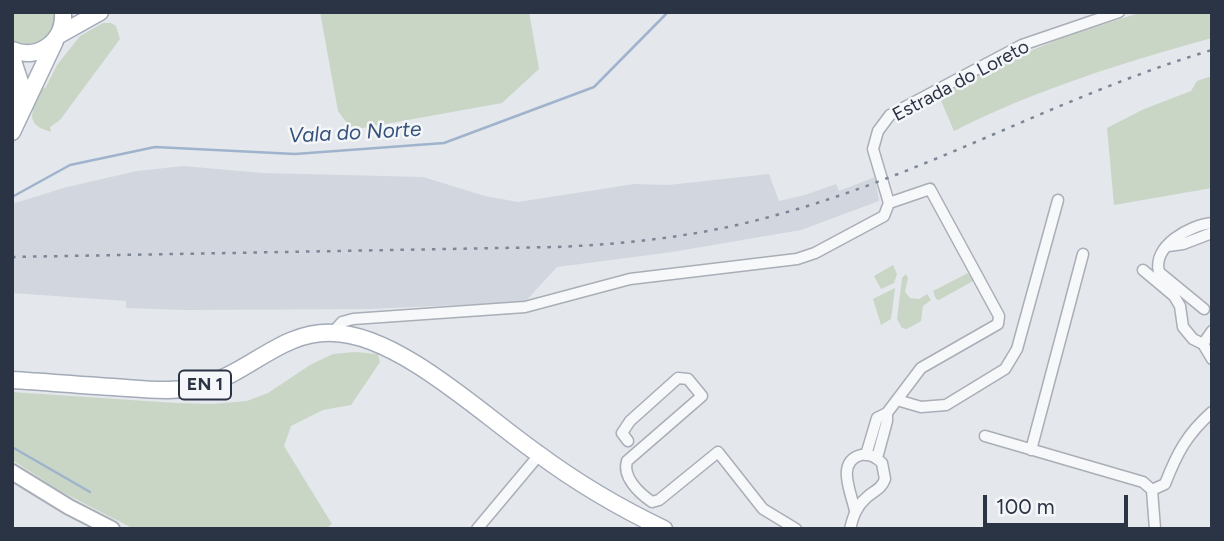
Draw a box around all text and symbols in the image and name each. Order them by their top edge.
street label: Estrada do Loreto [889,35,1033,127]
water label: Vala do Norte [288,117,422,149]
road number: EN 1 [179,370,231,400]
scale bar [986,482,1131,526]
text: 100 m [996,494,1055,519]

